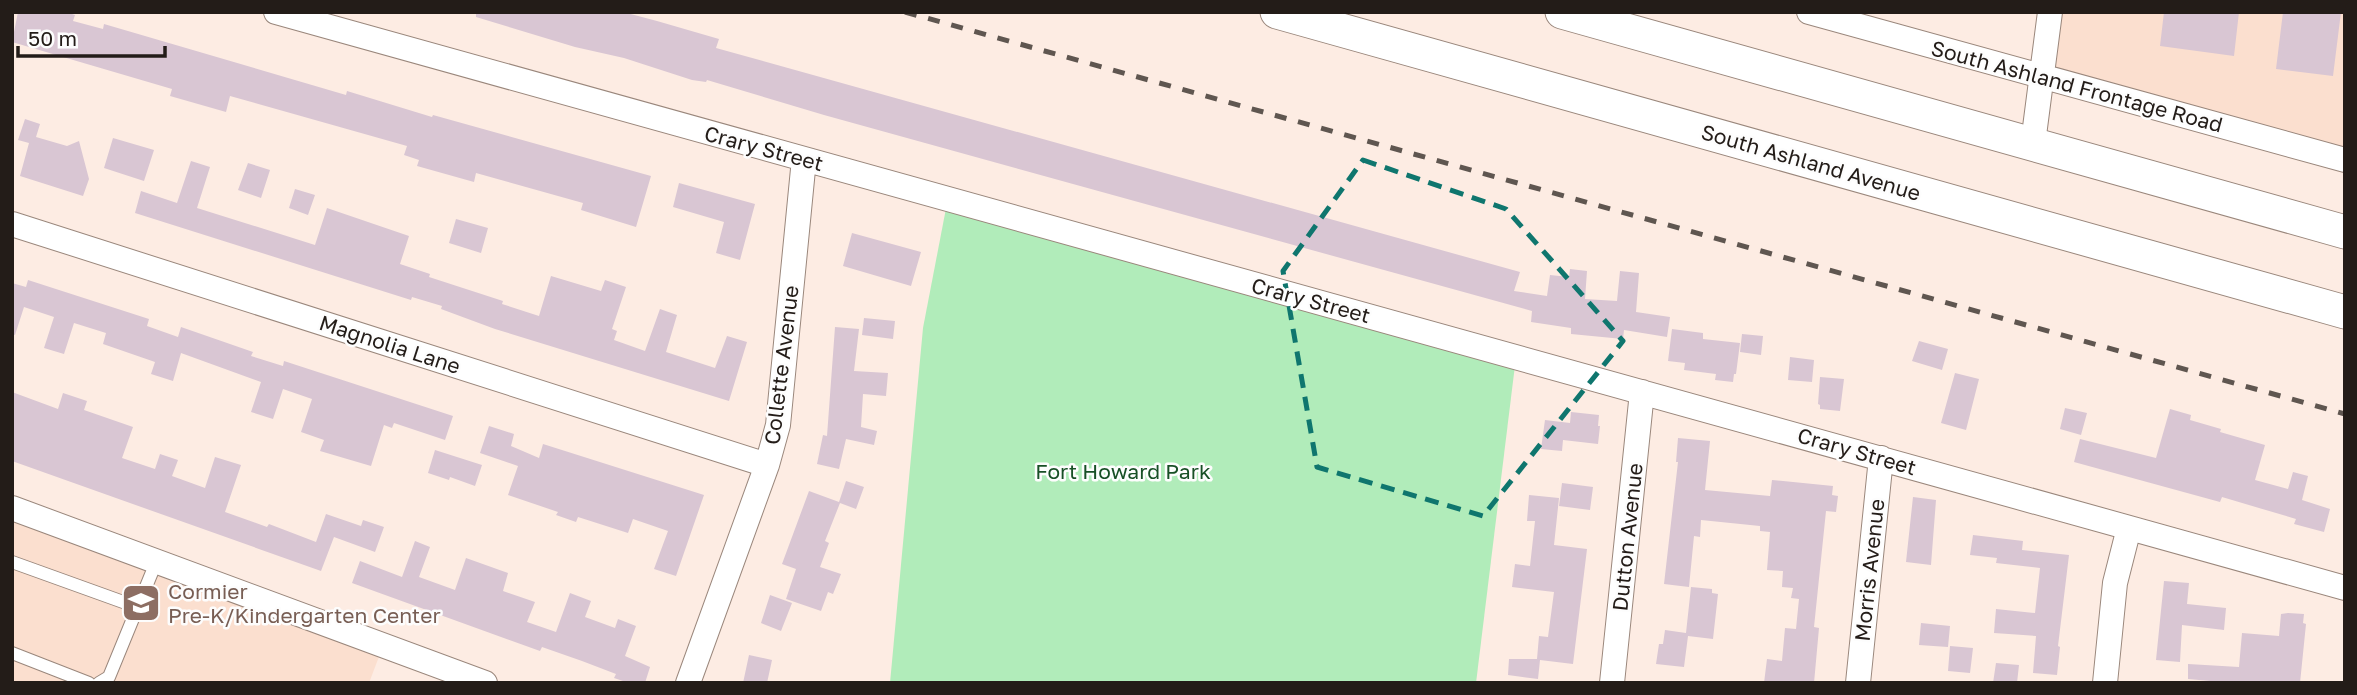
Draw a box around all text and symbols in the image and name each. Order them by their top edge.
scale bar [18,14,164,58]
text: 50 m [28,25,77,51]
street label: South Ashland Frontage Road [1928,35,2226,137]
street label: South Ashland Avenue [1698,118,1924,206]
street label: Crary Street [702,120,826,176]
street label: Crary Street [1249,272,1373,328]
street label: Collette Avenue [758,284,804,446]
street label: Magnolia Lane [316,309,464,379]
street label: Crary Street [1795,422,1919,480]
park label: Fort Howard Park [1035,458,1211,484]
street label: Dutton Avenue [1606,462,1648,612]
street label: Morris Avenue [1849,497,1889,643]
place label: Cormier Pre-K/Kindergarten Center [168,578,441,628]
school or university icon: Cormier Pre-K/Kindergarten Center [120,582,162,624]

